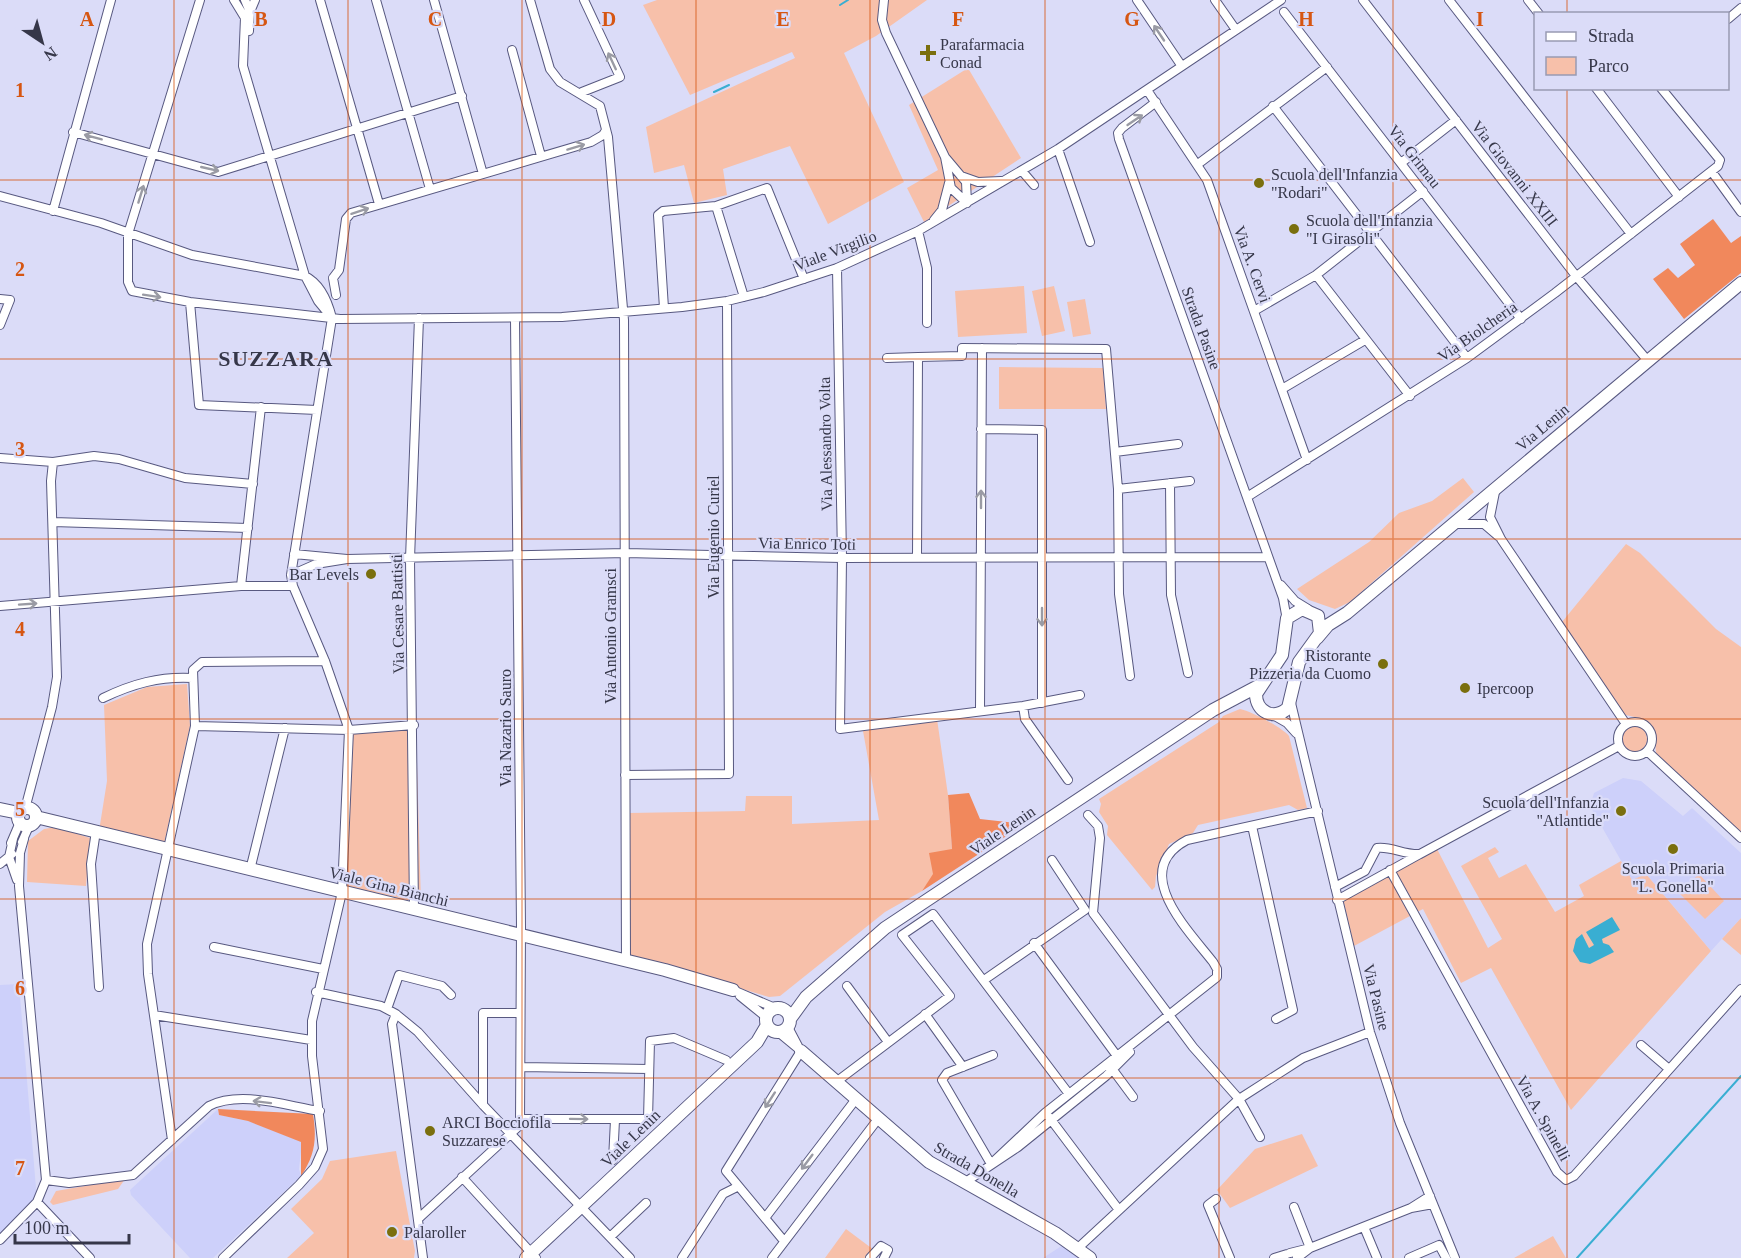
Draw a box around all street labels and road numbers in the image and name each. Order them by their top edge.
street label: Via Giovanni XXIII [1468,117,1561,229]
street label: Via Grimau [1385,122,1444,191]
street label: Via A. Cervi [1231,224,1274,305]
street label: Viale Virgilio [792,227,879,275]
street label: Strada Pasine [1179,285,1224,372]
street label: Via Biolcheria [1434,298,1520,365]
street label: Via Alessandro Volta [816,377,835,511]
street label: Via Lenin [1513,400,1572,454]
street label: Via Eugenio Curiel [705,475,723,599]
street label: Via Enrico Toti [758,534,857,553]
street label: Via Cesare Battisti [388,553,407,674]
street label: Via Antonio Gramsci [602,567,619,704]
street label: Via Nazario Sauro [497,669,514,787]
street label: Viale Lenin [966,802,1038,858]
street label: Viale Gina Bianchi [327,863,451,910]
street label: Via Pasine [1360,962,1393,1032]
street label: Via A. Spinelli [1512,1073,1574,1165]
street label: Viale Lenin [597,1106,663,1171]
street label: Strada Donella [931,1138,1022,1201]

